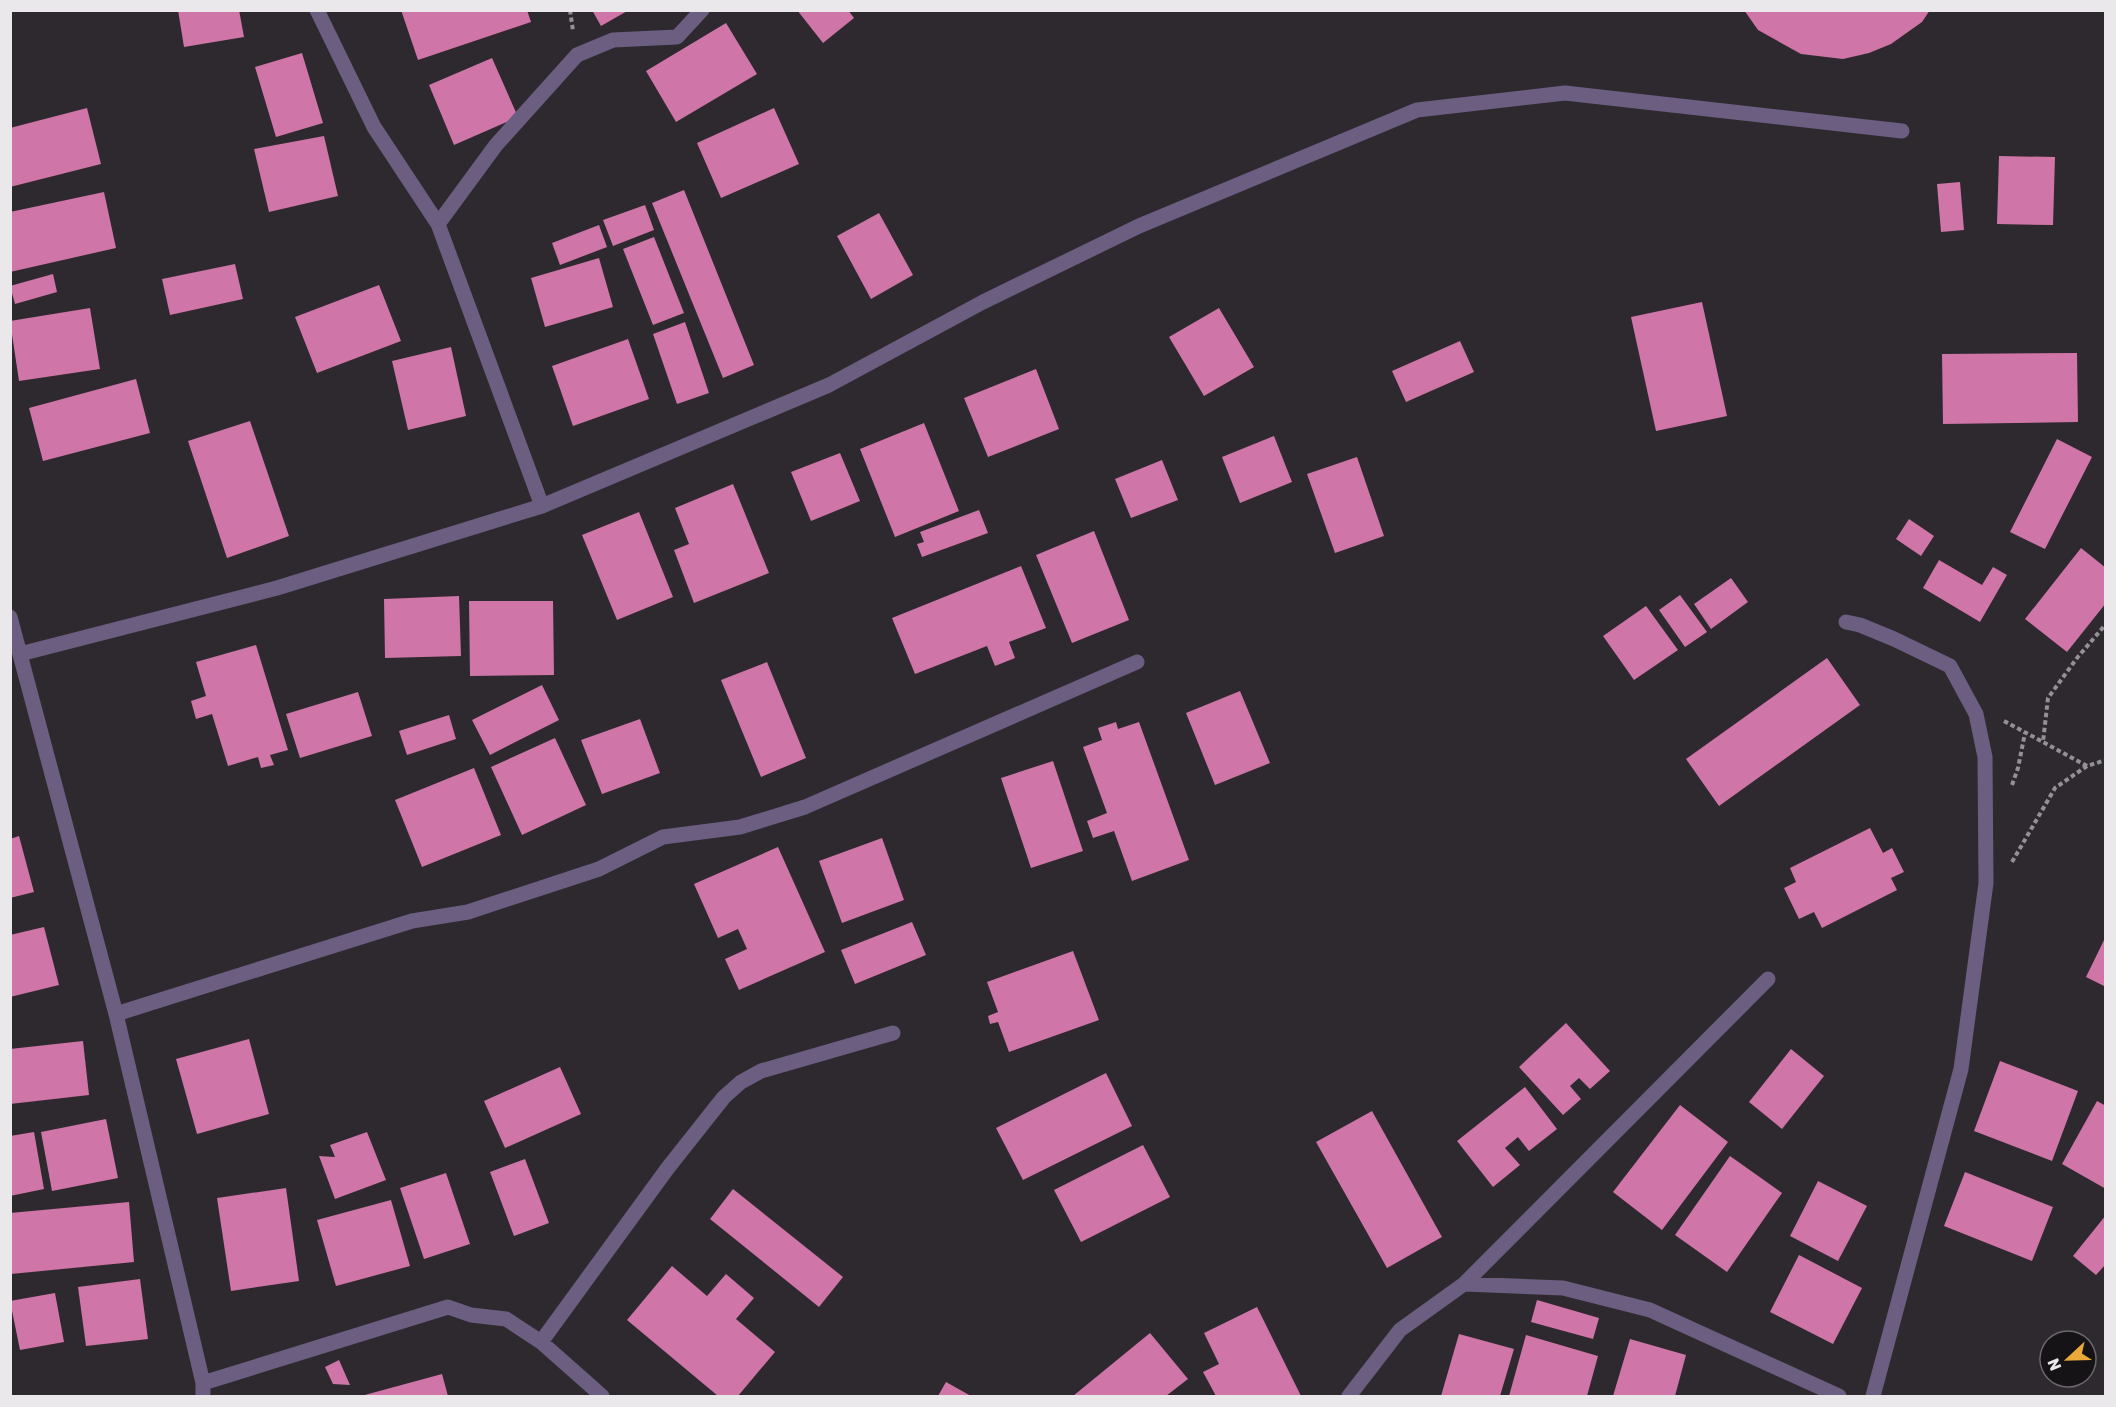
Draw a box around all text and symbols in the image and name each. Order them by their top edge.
north arrow [2038,1329,2098,1389]
text: N [2044,1356,2066,1373]

